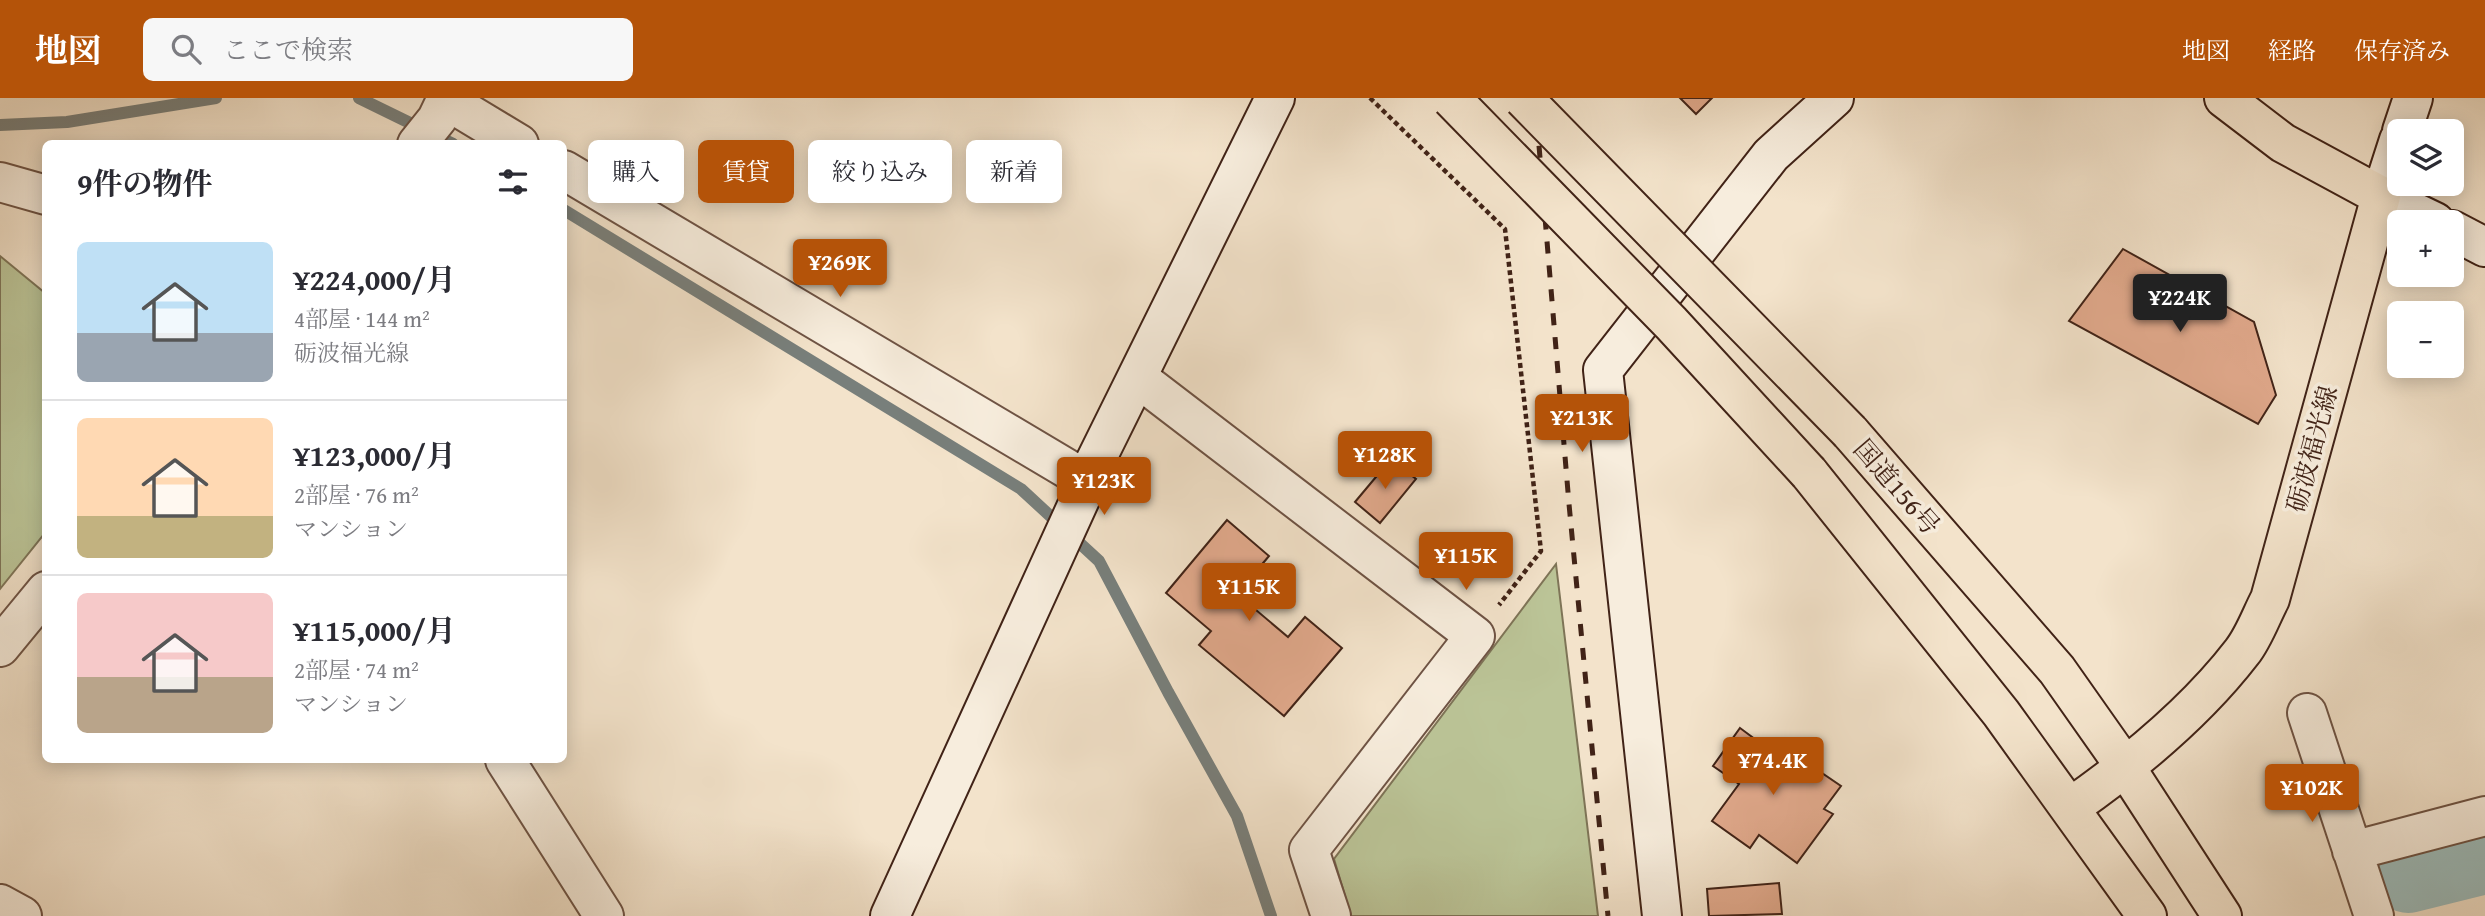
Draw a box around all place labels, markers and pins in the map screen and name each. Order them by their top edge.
pin: ¥269K [791,240,889,299]
pin: ¥224K [2131,274,2229,334]
pin: ¥213K [1533,394,1631,454]
pin: ¥128K [1336,432,1434,491]
pin: ¥123K [1055,458,1153,517]
pin: ¥115K [1417,532,1515,592]
pin: ¥115K [1200,564,1298,623]
pin: ¥74.4K [1716,738,1830,797]
pin: ¥102K [2263,764,2361,824]

